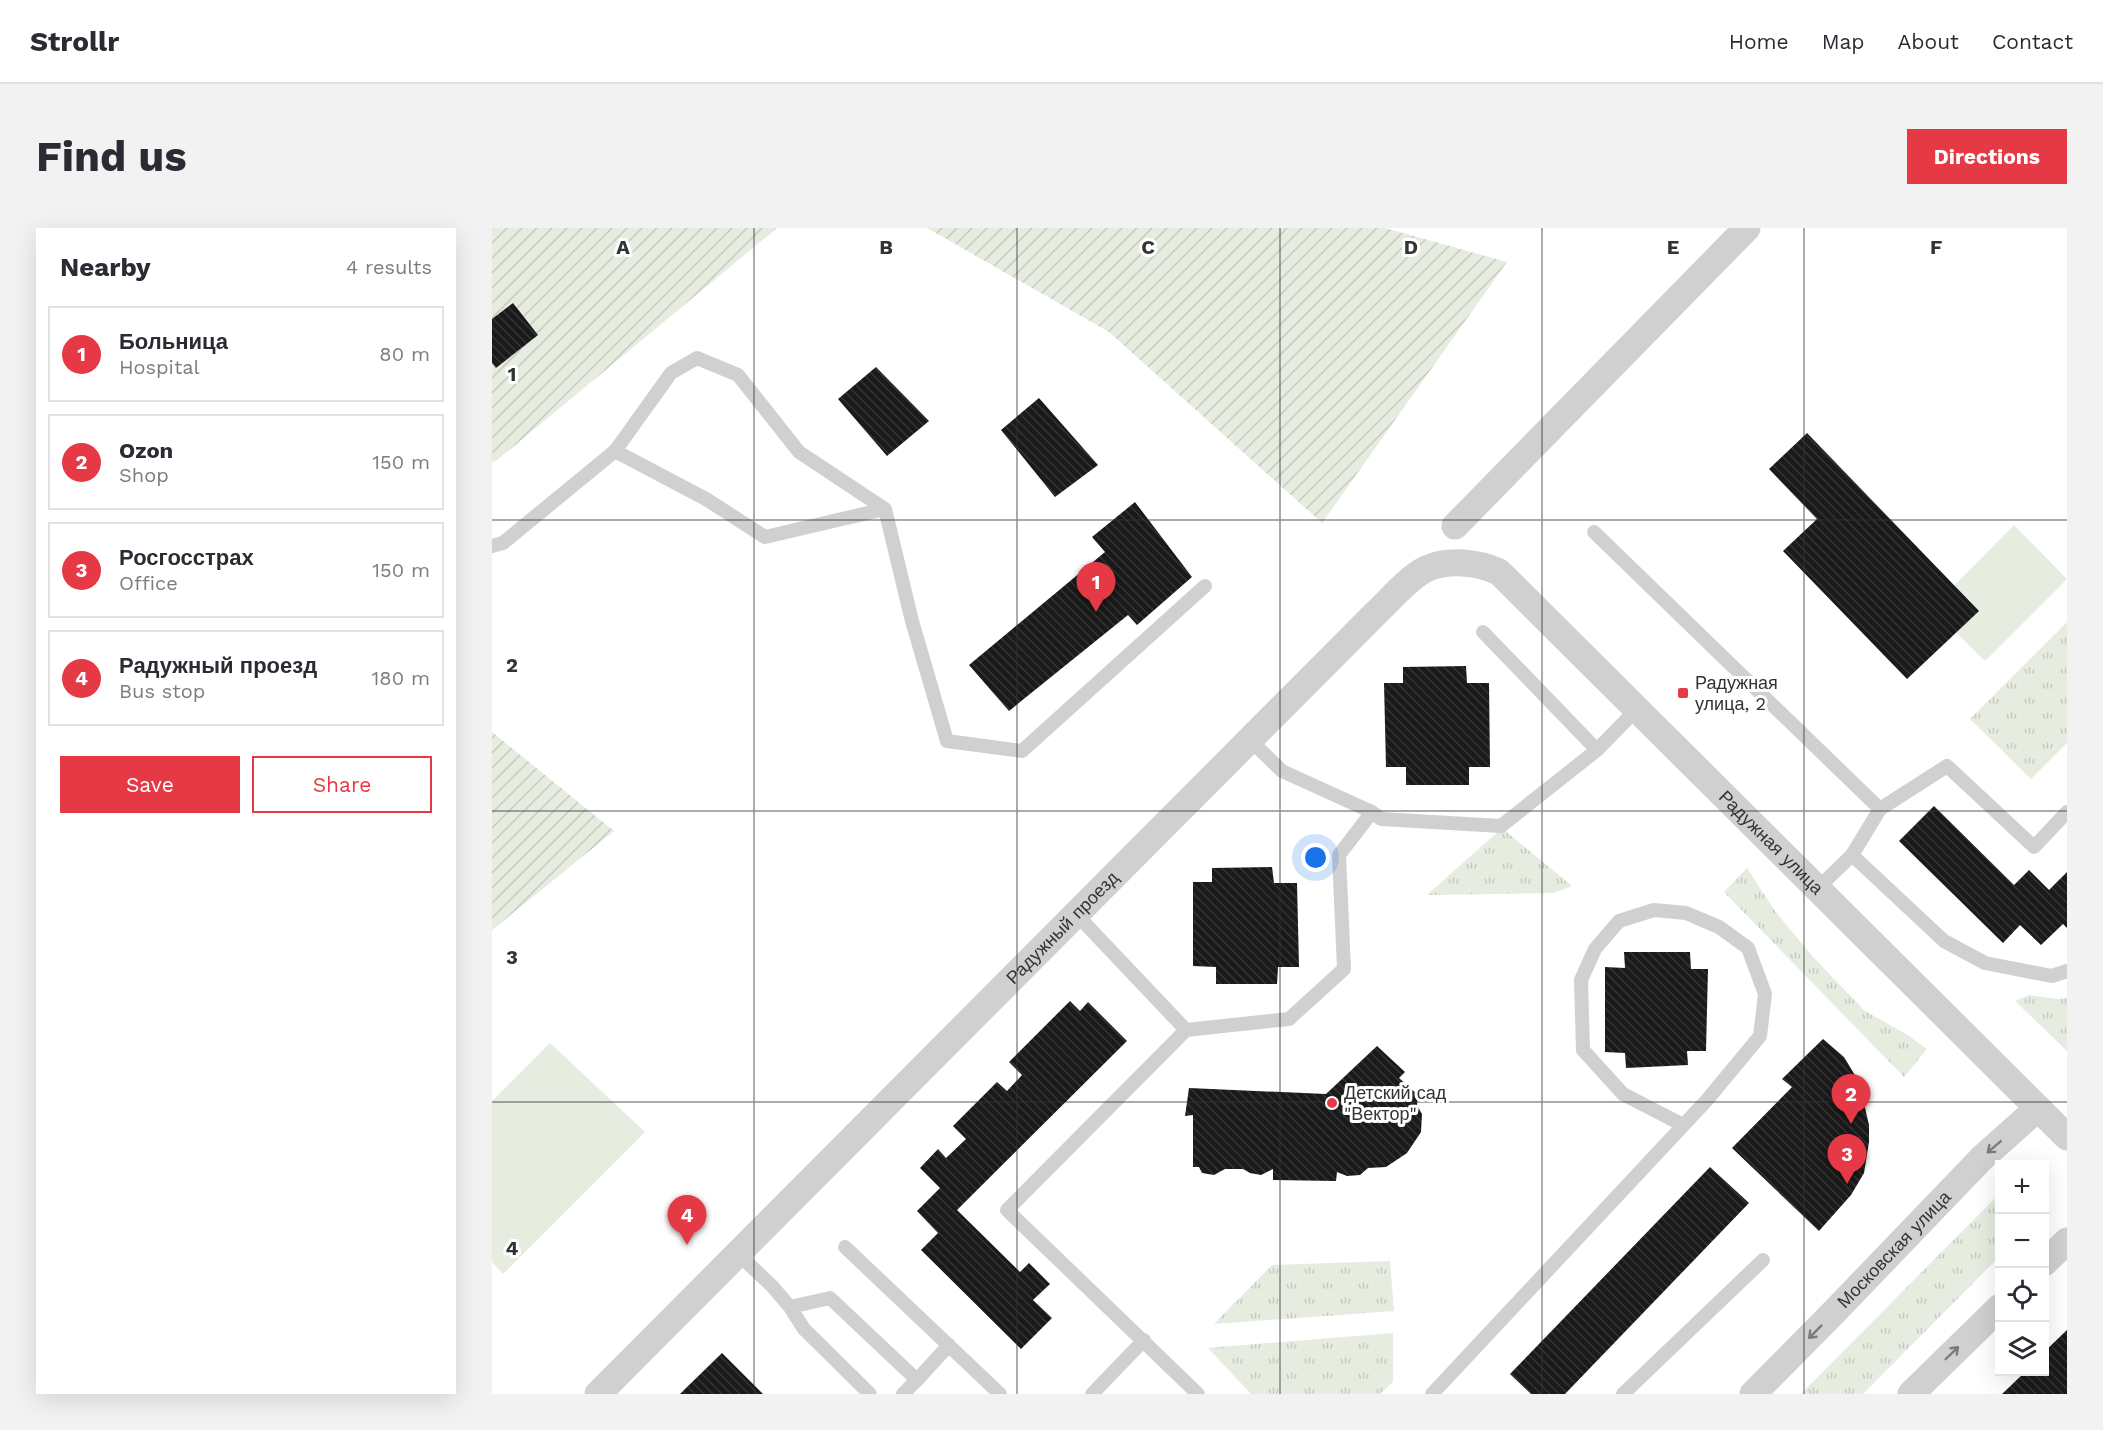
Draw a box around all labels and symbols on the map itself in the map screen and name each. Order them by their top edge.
text: A [616,235,630,259]
text: B [879,235,893,259]
text: C [1141,235,1155,259]
text: D [1404,235,1418,259]
text: E [1667,235,1679,259]
text: F [1930,235,1942,259]
text: 1 [508,362,516,386]
pin: 1 [1076,562,1116,612]
text: 2 [506,653,518,677]
place label: Радужная улица, 2 [1695,672,1778,714]
marker: Радужная улица, 2 [1676,686,1690,700]
street label: Радужная улица [1715,786,1829,899]
your location [1301,843,1330,872]
street label: Радужный проезд [1002,867,1123,988]
text: 3 [506,945,518,969]
pin: 2 [1832,1074,1870,1124]
place label: Детский сад "Вектор" [1344,1082,1447,1124]
marker: Детский сад "Вектор" [1325,1096,1339,1110]
pin: 3 [1828,1134,1866,1184]
one-way arrow [1987,1140,2002,1154]
street label: Московская улица [1833,1185,1955,1312]
pin: 4 [668,1196,706,1245]
text: 4 [506,1236,519,1260]
one-way arrow [1807,1325,1822,1340]
one-way arrow [1945,1346,1960,1360]

